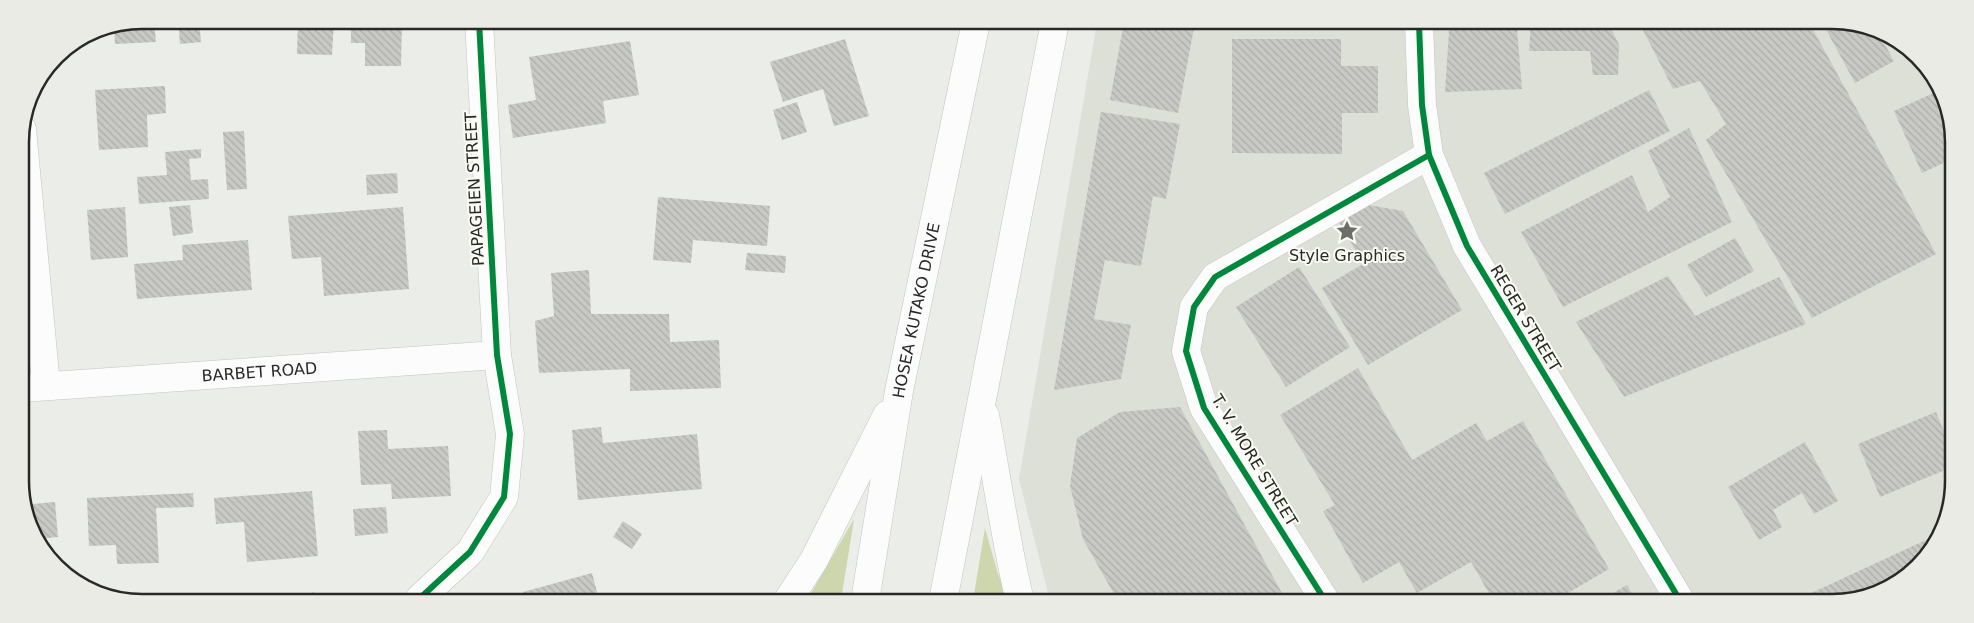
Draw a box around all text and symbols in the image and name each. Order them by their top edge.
street label: PAPAGEIEN STREET [461,111,488,267]
place icon: Style Graphics [1334,218,1360,244]
street label: HOSEA KUTAKO DRIVE [889,221,944,400]
place label: Style Graphics [1289,246,1405,265]
street label: REGER STREET [1486,262,1565,375]
street label: BARBET ROAD [201,359,318,385]
street label: T. V. MORE STREET [1207,390,1302,530]

